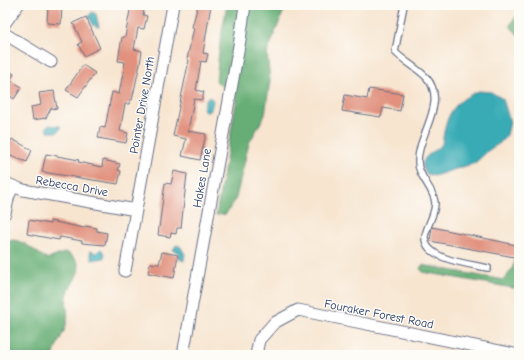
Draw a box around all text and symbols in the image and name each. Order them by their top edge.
street label: Pointer Drive North [127,55,157,155]
street label: Hakes Lane [190,147,214,209]
street label: Rebecca Drive [35,173,109,199]
street label: Fouraker Forest Road [323,297,435,331]

